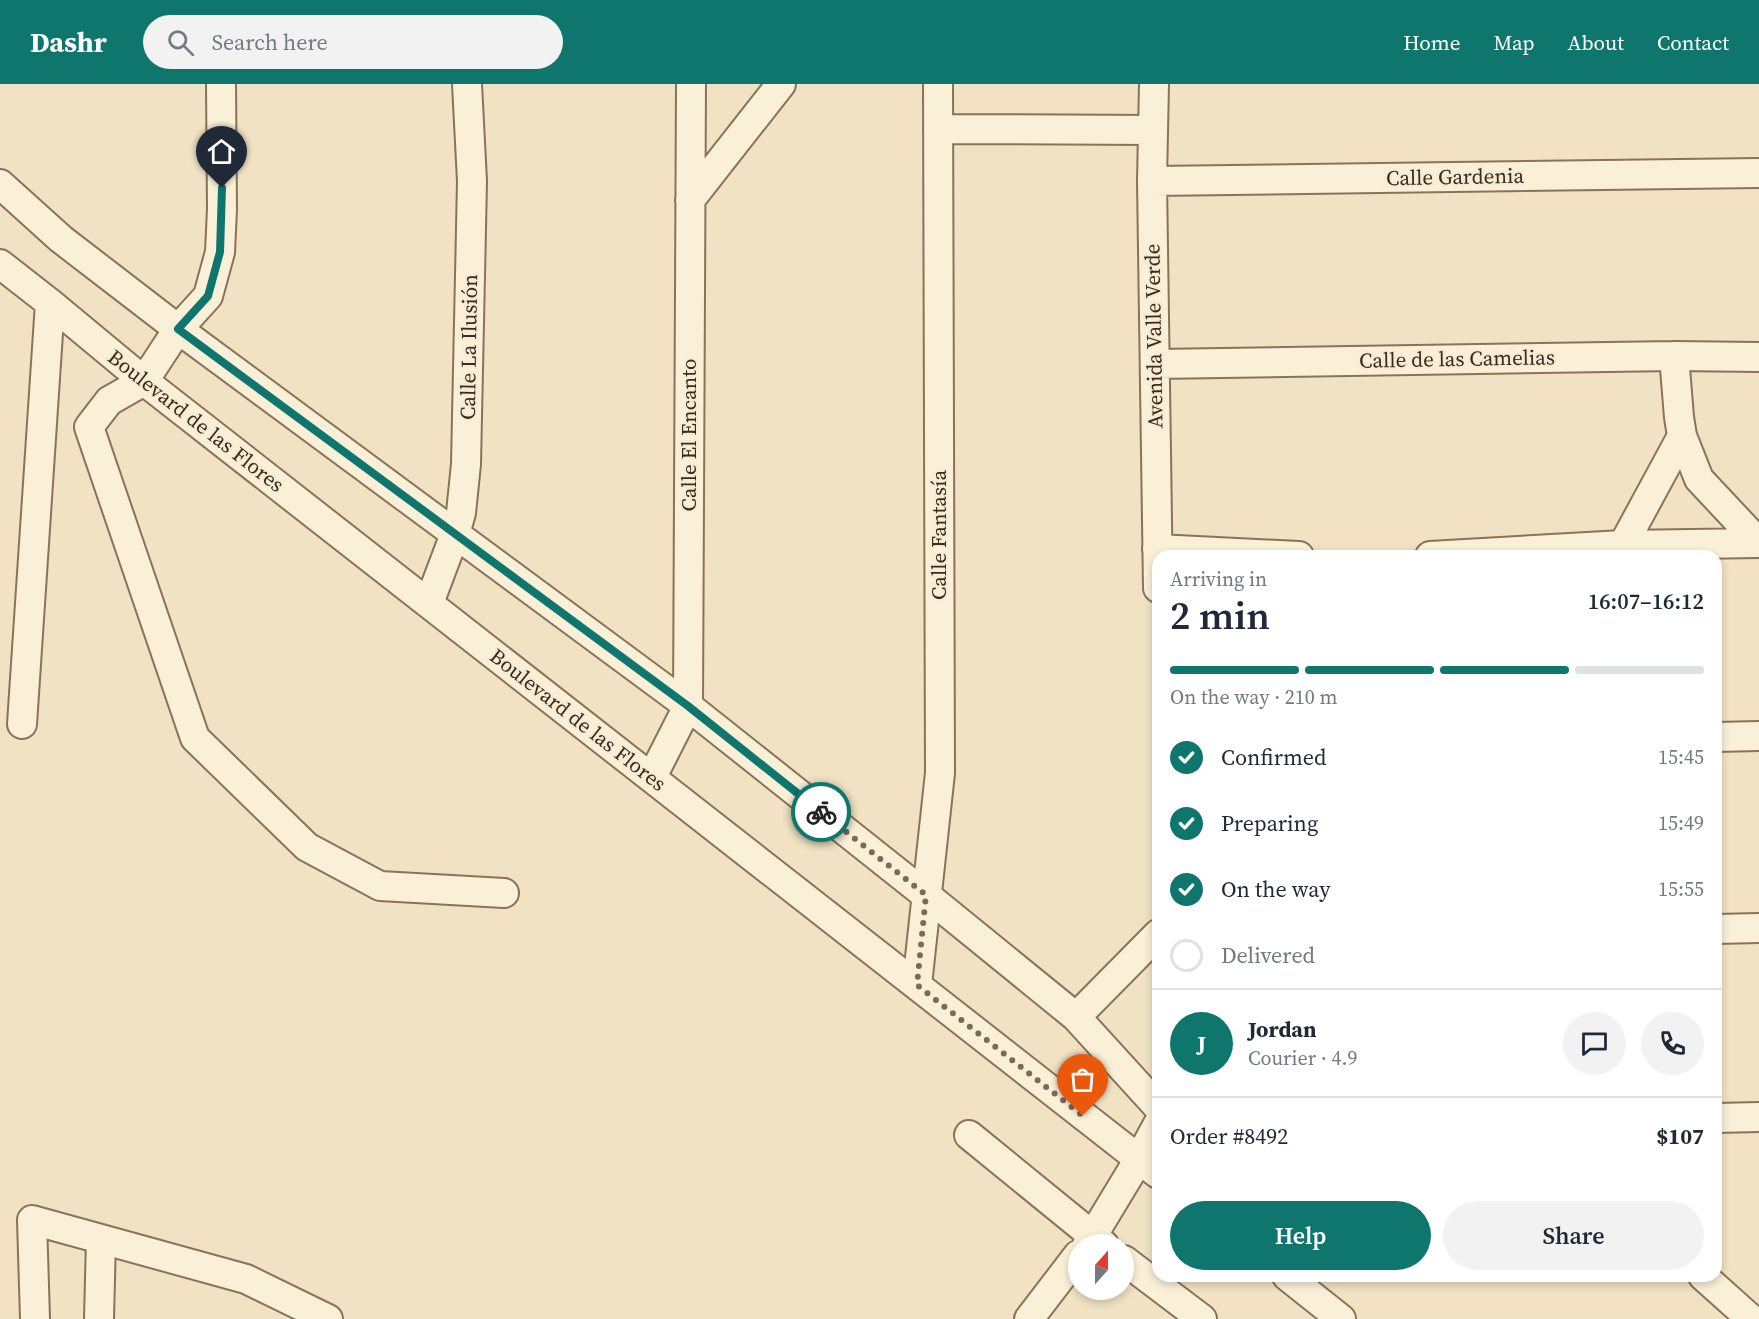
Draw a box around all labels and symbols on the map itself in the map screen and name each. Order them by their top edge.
pin [196,126,247,188]
street label: Calle Gardenia [1386,161,1525,192]
street label: Avenida Valle Verde [1137,244,1170,429]
street label: Calle La Ilusión [453,274,484,420]
street label: Calle de las Camelias [1359,342,1555,375]
street label: Boulevard de las Flores [102,343,291,499]
street label: Calle El Encanto [674,358,703,512]
street label: Calle Fantasía [924,470,953,600]
street label: Boulevard de las Flores [484,642,673,798]
courier [791,782,851,842]
pin [1057,1054,1108,1116]
north arrow [1068,1234,1134,1300]

